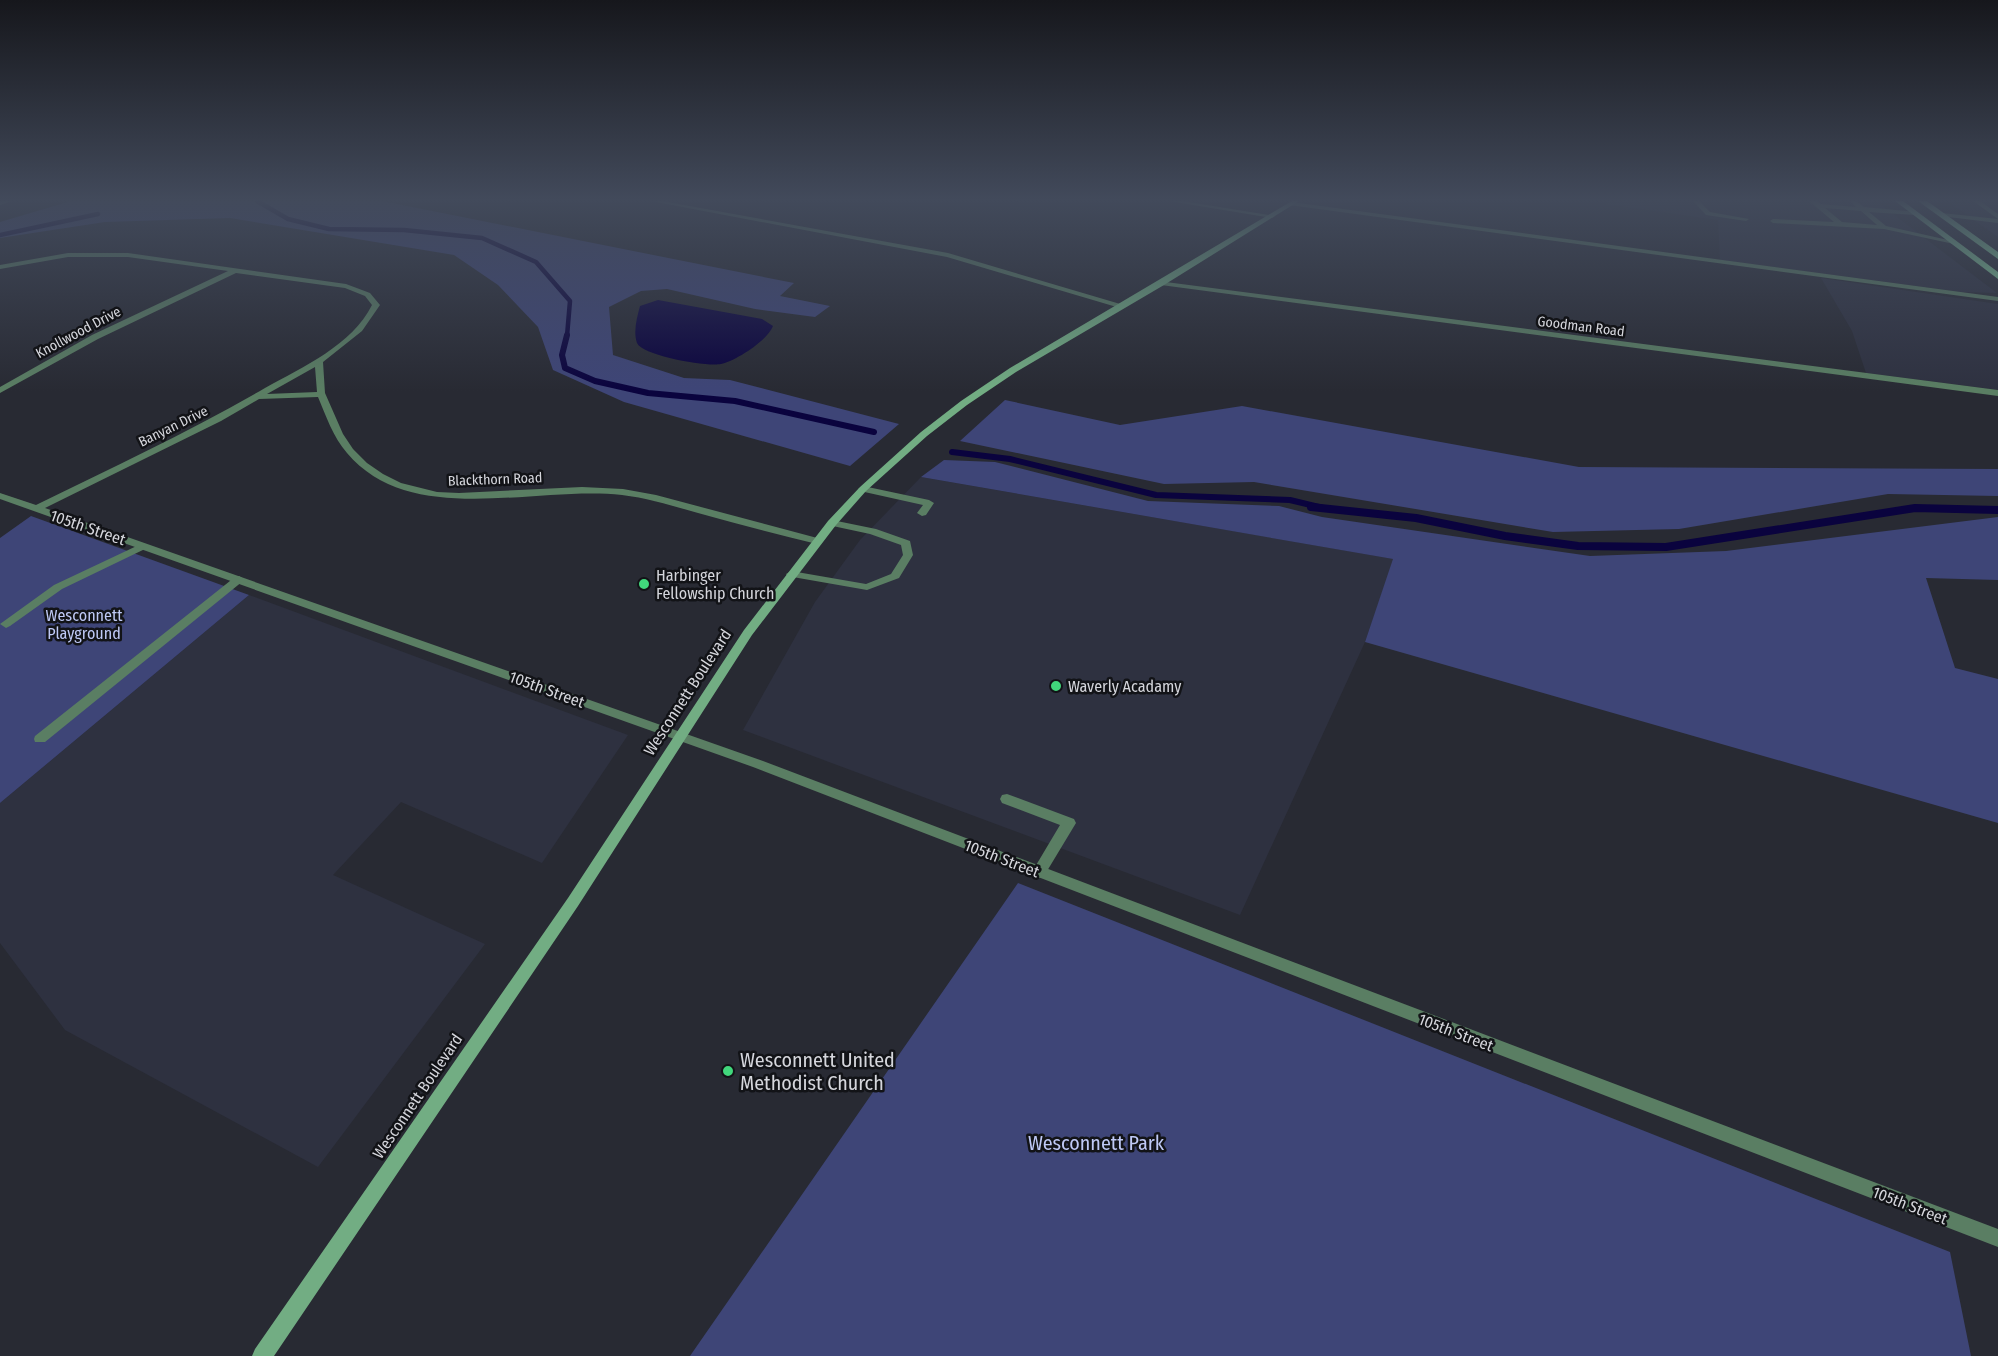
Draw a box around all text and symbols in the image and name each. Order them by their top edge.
street label: Knollwood Drive [33,303,124,362]
street label: Goodman Road [1536,313,1625,340]
street label: Banyan Drive [136,402,211,451]
street label: Blackthorn Road [447,469,543,490]
street label: 105th Street [48,506,129,549]
place label: Harbinger Fellowship Church [656,566,774,603]
marker: Harbinger Fellowship Church [637,577,651,591]
park label: Wesconnett Playground [46,606,123,643]
street label: Wesconnett Boulevard [640,626,735,759]
street label: 105th Street [507,667,588,712]
place label: Waverly Acadamy [1068,677,1182,696]
marker: Waverly Acadamy [1049,679,1063,693]
street label: 105th Street [962,836,1043,882]
street label: 105th Street [1416,1010,1497,1056]
street label: Wesconnett Boulevard [369,1030,466,1162]
place label: Wesconnett United Methodist Church [740,1048,895,1095]
marker: Wesconnett United Methodist Church [721,1064,735,1078]
park label: Wesconnett Park [1028,1131,1165,1155]
street label: 105th Street [1870,1183,1951,1229]

